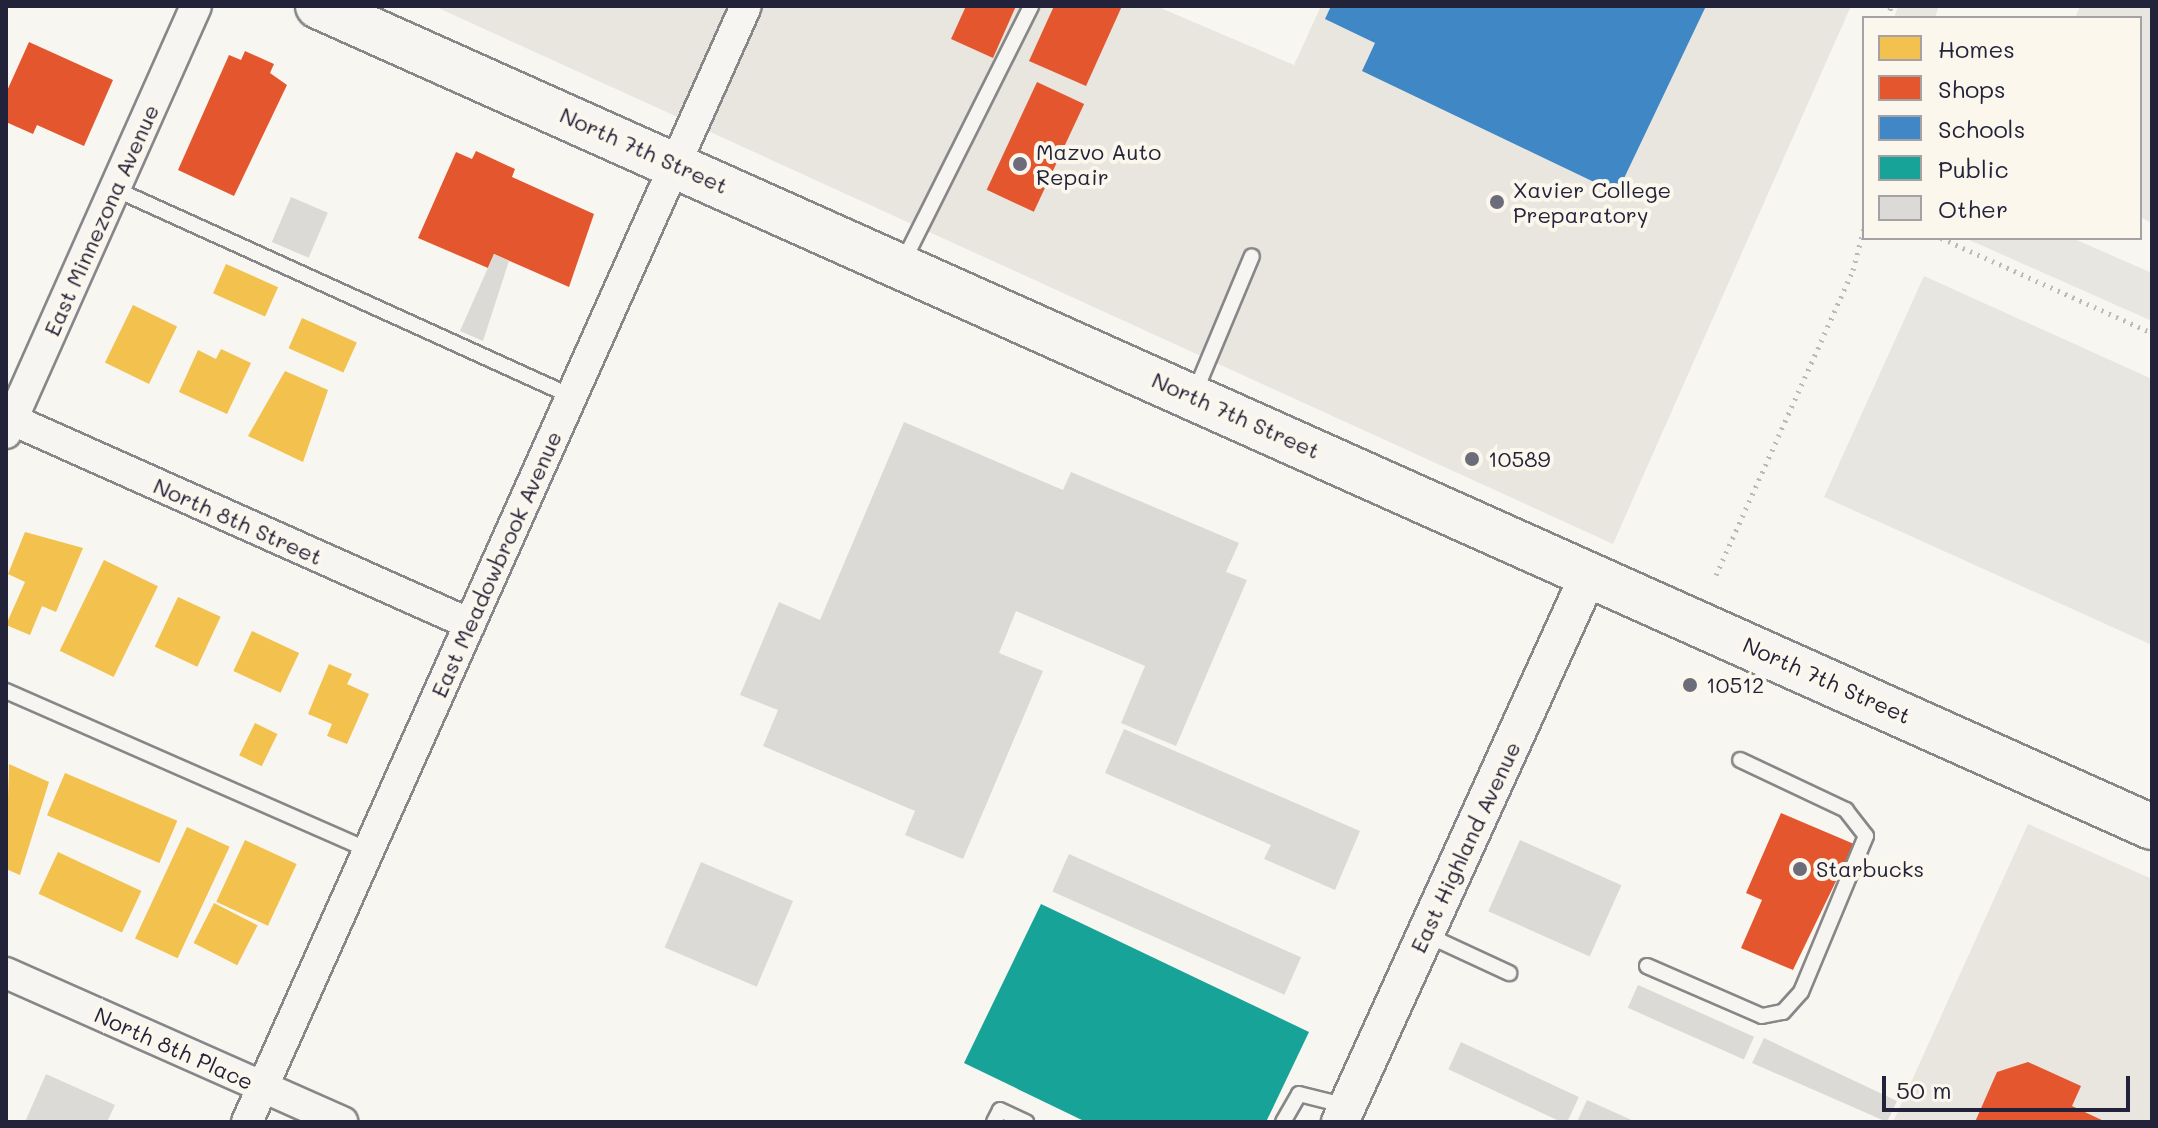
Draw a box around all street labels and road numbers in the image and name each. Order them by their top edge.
street label: East Minnezona Avenue [38,100,164,340]
street label: North 7th Street [556,101,732,199]
street label: North 7th Street [1148,366,1324,464]
street label: East Meadowbrook Avenue [425,427,567,701]
street label: North 8th Street [150,472,326,570]
street label: North 7th Street [1739,631,1915,729]
street label: East Highland Avenue [1404,737,1526,957]
street label: North 8th Place [90,1001,258,1095]

